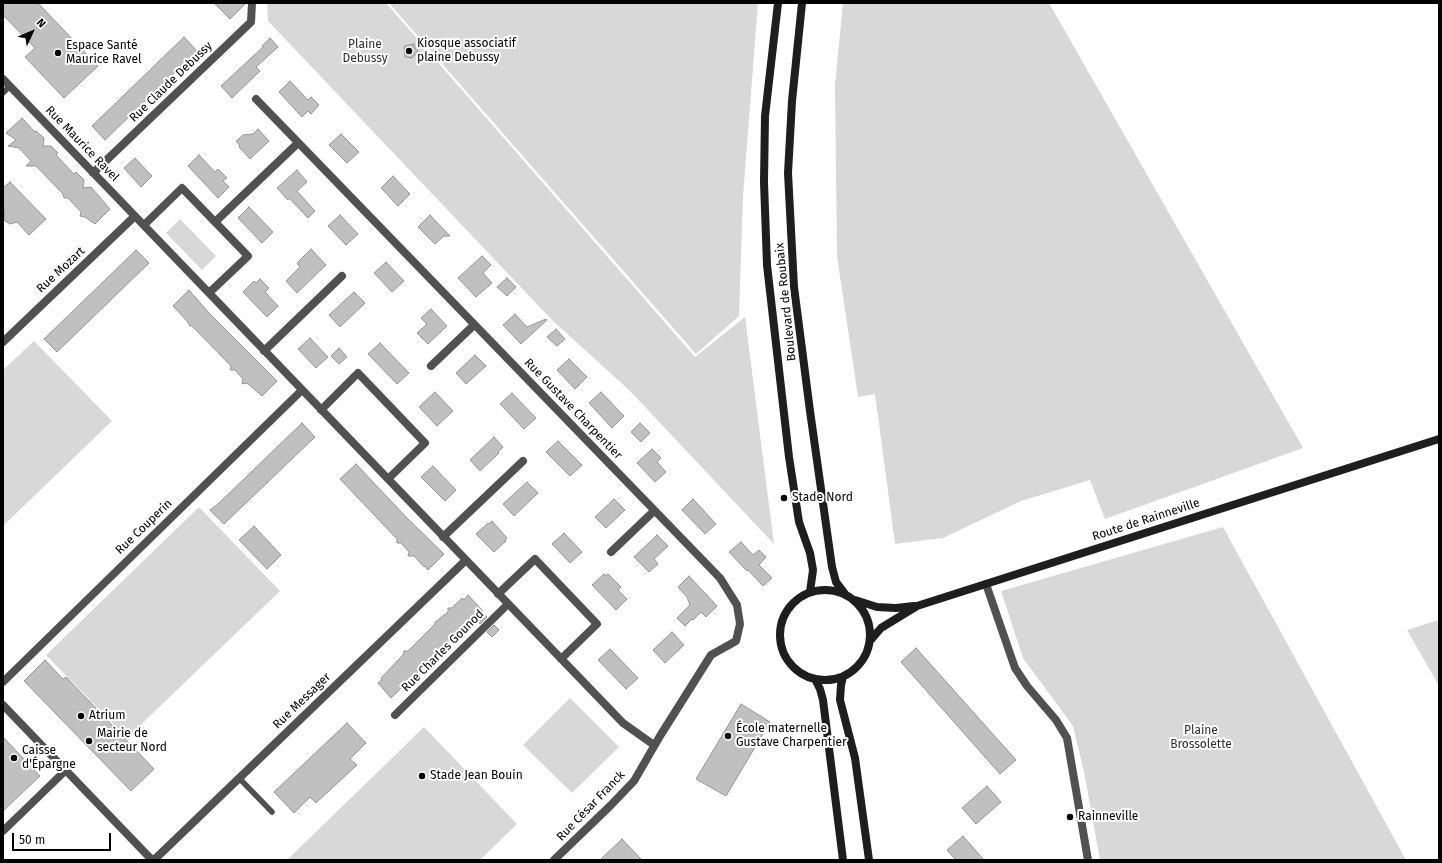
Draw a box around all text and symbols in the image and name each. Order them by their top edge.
north arrow [12,12,52,52]
text: N [34,16,48,30]
place label: Kiosque associatif plaine Debussy [417,37,516,65]
park label: Plaine Debussy [342,38,388,66]
place label: Espace Santé Maurice Ravel [66,39,141,67]
street label: Rue Claude Debussy [127,39,215,125]
marker: Kiosque associatif plaine Debussy [404,46,414,56]
marker: Espace Santé Maurice Ravel [53,48,63,58]
street label: Rue Maurice Ravel [42,103,122,185]
street label: Boulevard de Roubaix [773,242,799,362]
street label: Rue Mozart [34,244,88,296]
street label: Rue Gustave Charpentier [521,356,625,462]
place label: Stade Nord [792,491,853,505]
marker: Stade Nord [779,493,789,503]
street label: Rue Couperin [113,496,175,558]
street label: Route de Rainneville [1090,496,1202,544]
street label: Rue Charles Gounod [399,607,487,695]
street label: Rue Messager [270,670,334,732]
place label: Atrium [89,709,125,723]
marker: Atrium [76,711,86,721]
place label: École maternelle Gustave Charpentier [736,722,847,750]
park label: Plaine Brossolette [1170,724,1232,752]
place label: Mairie de secteur Nord [97,727,167,755]
marker: École maternelle Gustave Charpentier [723,731,733,741]
marker: Mairie de secteur Nord [84,736,94,746]
place label: Caisse d'Épargne [22,744,76,772]
marker: Caisse d'Épargne [9,753,19,763]
street label: Rue César Franck [554,768,628,844]
place label: Stade Jean Bouin [430,769,523,783]
marker: Stade Jean Bouin [417,771,427,781]
place label: Rainneville [1078,810,1138,824]
marker: Rainneville [1065,812,1075,822]
scale bar [14,825,113,851]
text: 50 m [19,833,45,847]

